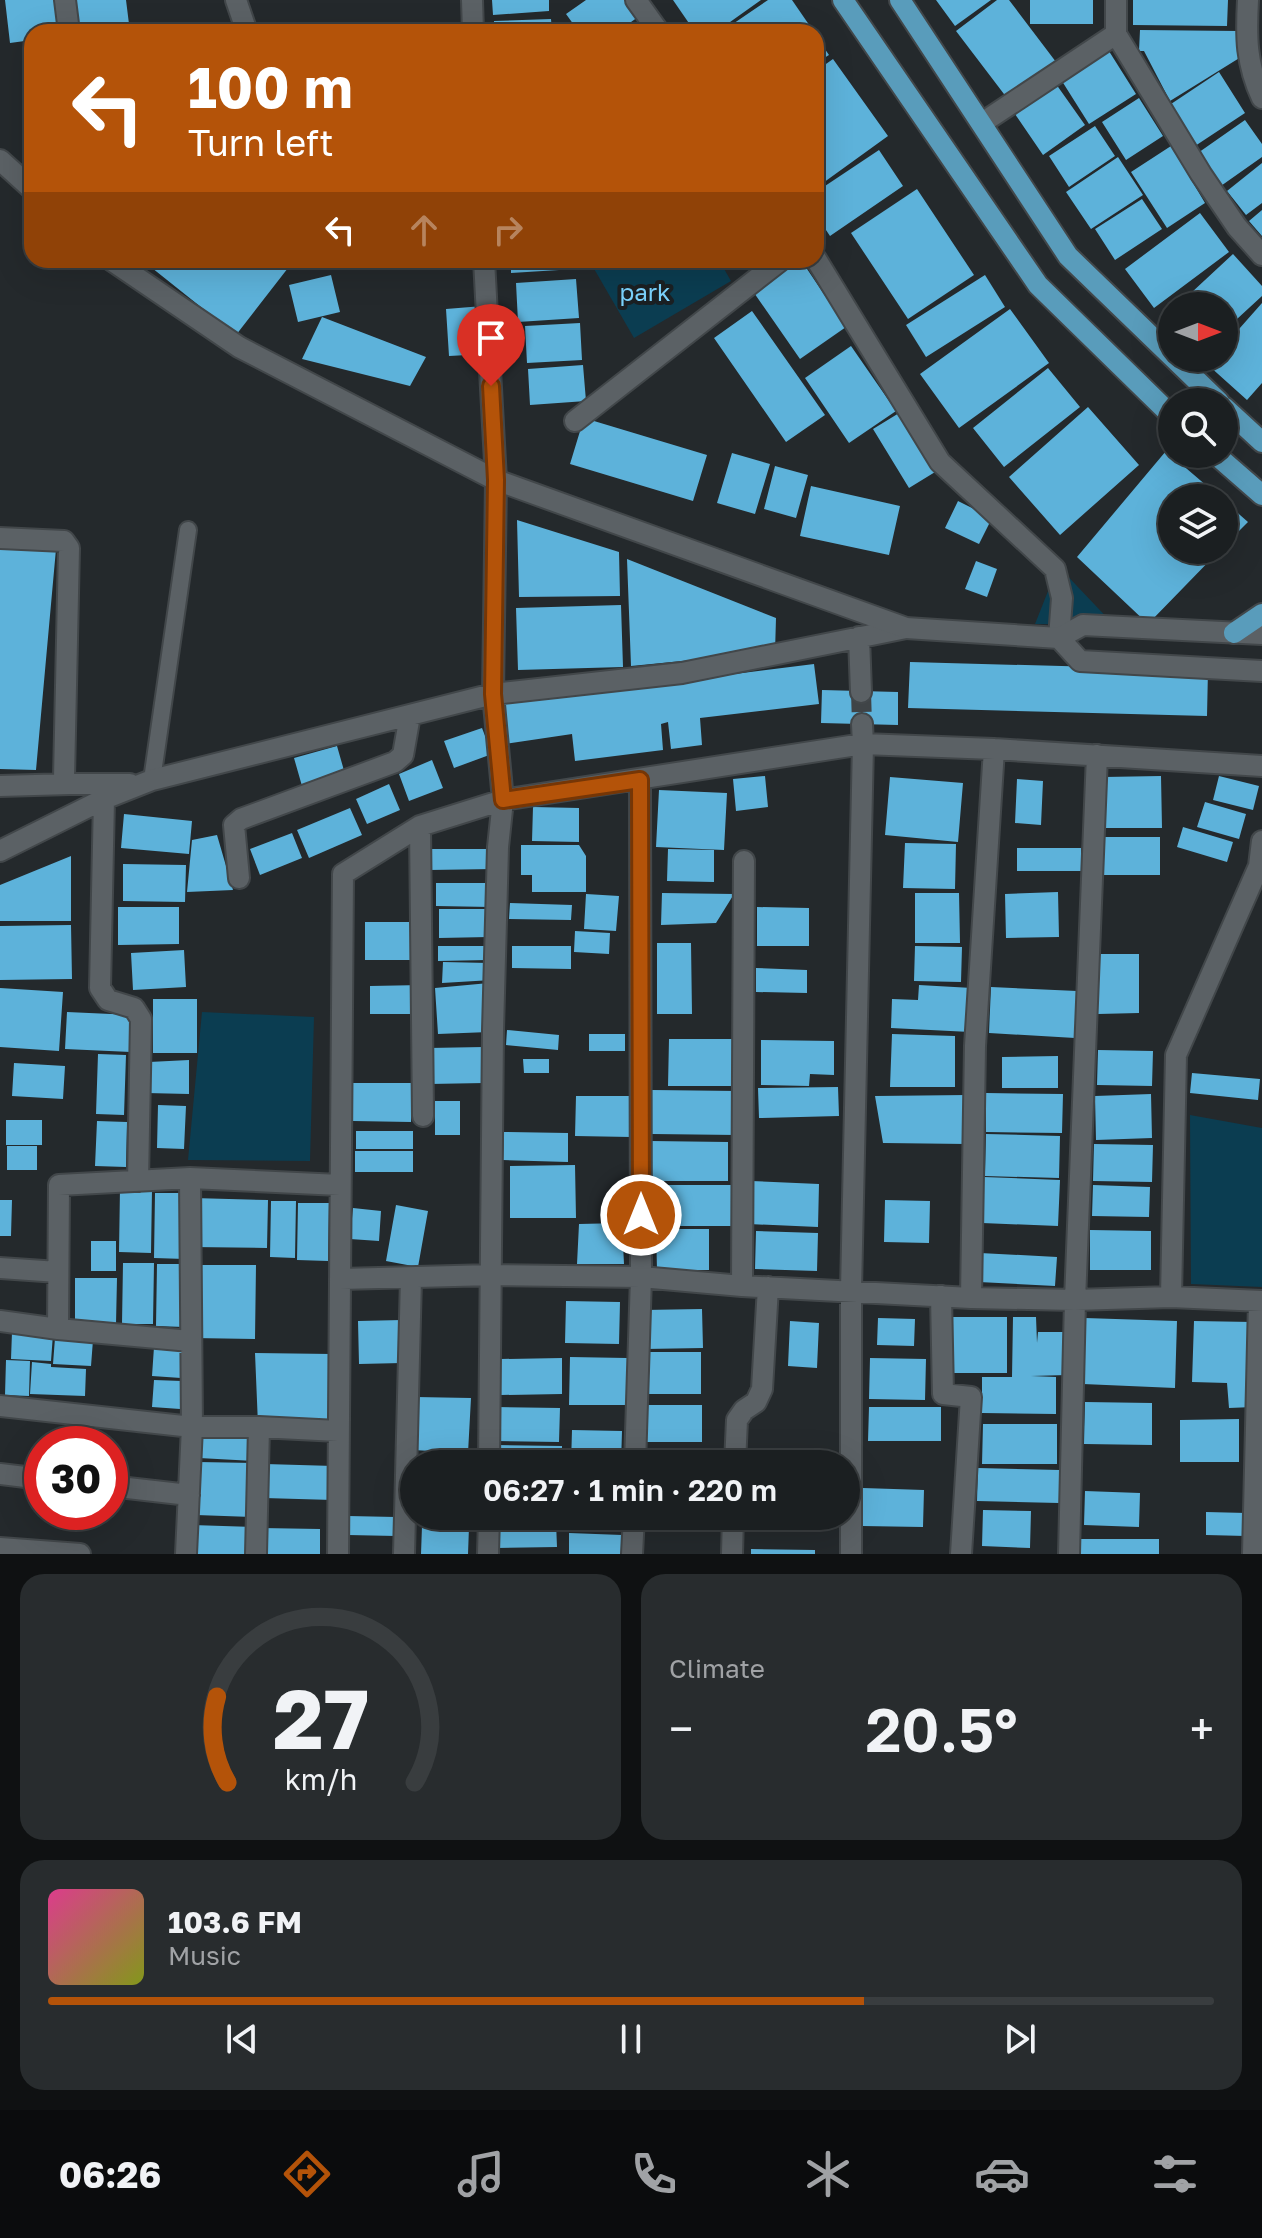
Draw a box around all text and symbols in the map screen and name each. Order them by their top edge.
text: 100 m [188,53,353,120]
icon: left [56,56,160,160]
text: Turn left [188,121,334,164]
icon: left [318,208,362,252]
icon: ahead [402,208,446,252]
icon: right [486,208,530,252]
park label: park [619,277,671,306]
north arrow [1158,292,1238,372]
map controls [1158,292,1238,564]
pin [457,304,525,386]
icon: arrive [469,316,513,360]
button: search [1158,388,1238,468]
button: layers [1158,484,1238,564]
position arrow [599,1173,683,1257]
speed limit sign: 30 [24,1426,128,1530]
text: 06:27 · 1 min · 220 m [483,1472,777,1508]
text: Climate [669,1653,765,1684]
text: 27 [272,1667,369,1767]
text: 20.5° [865,1693,1018,1765]
text: − [669,1702,693,1755]
text: + [1190,1702,1214,1755]
text: km/h [284,1762,357,1796]
text: 103.6 FM [168,1904,302,1940]
text: Music [168,1940,241,1971]
icon: previous [220,2017,264,2061]
icon: pause [609,2017,653,2061]
icon: next [998,2017,1042,2061]
icon: directions [279,2146,335,2202]
icon: music [453,2146,509,2202]
icon: phone [626,2146,682,2202]
icon: climate [800,2146,856,2202]
icon: car [974,2146,1030,2202]
icon: filters [1147,2146,1203,2202]
text: 06:26 [59,2153,161,2196]

